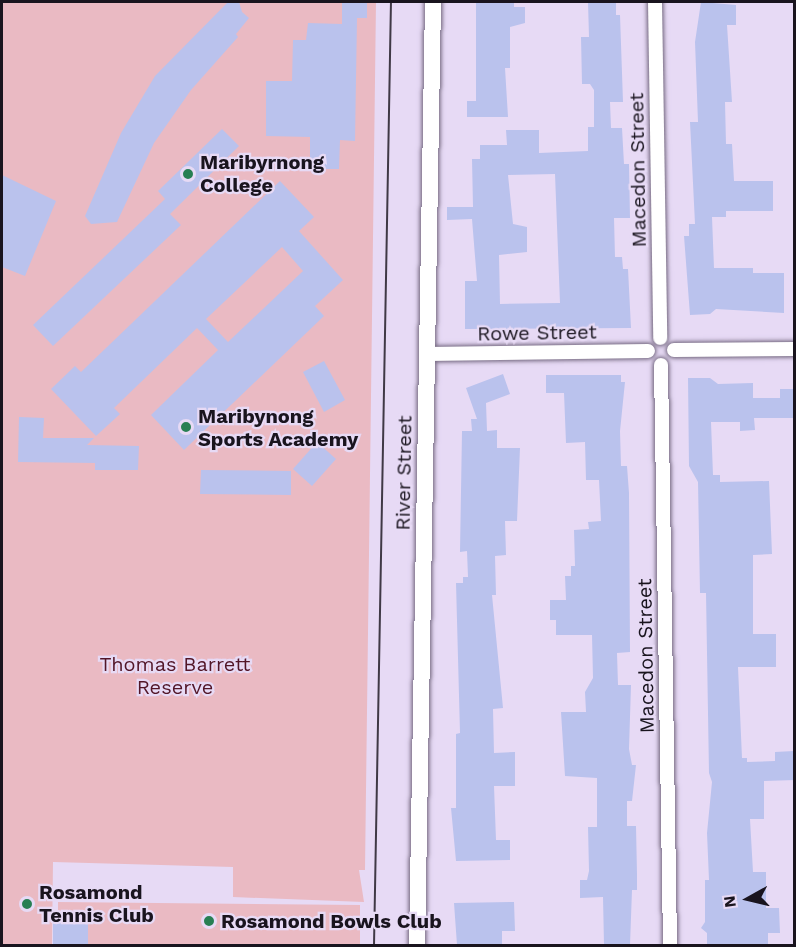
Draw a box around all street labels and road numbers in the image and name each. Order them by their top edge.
street label: Macedon Street [625,92,651,248]
street label: Rowe Street [477,320,597,346]
street label: River Street [391,415,417,531]
street label: Macedon Street [633,578,659,734]

